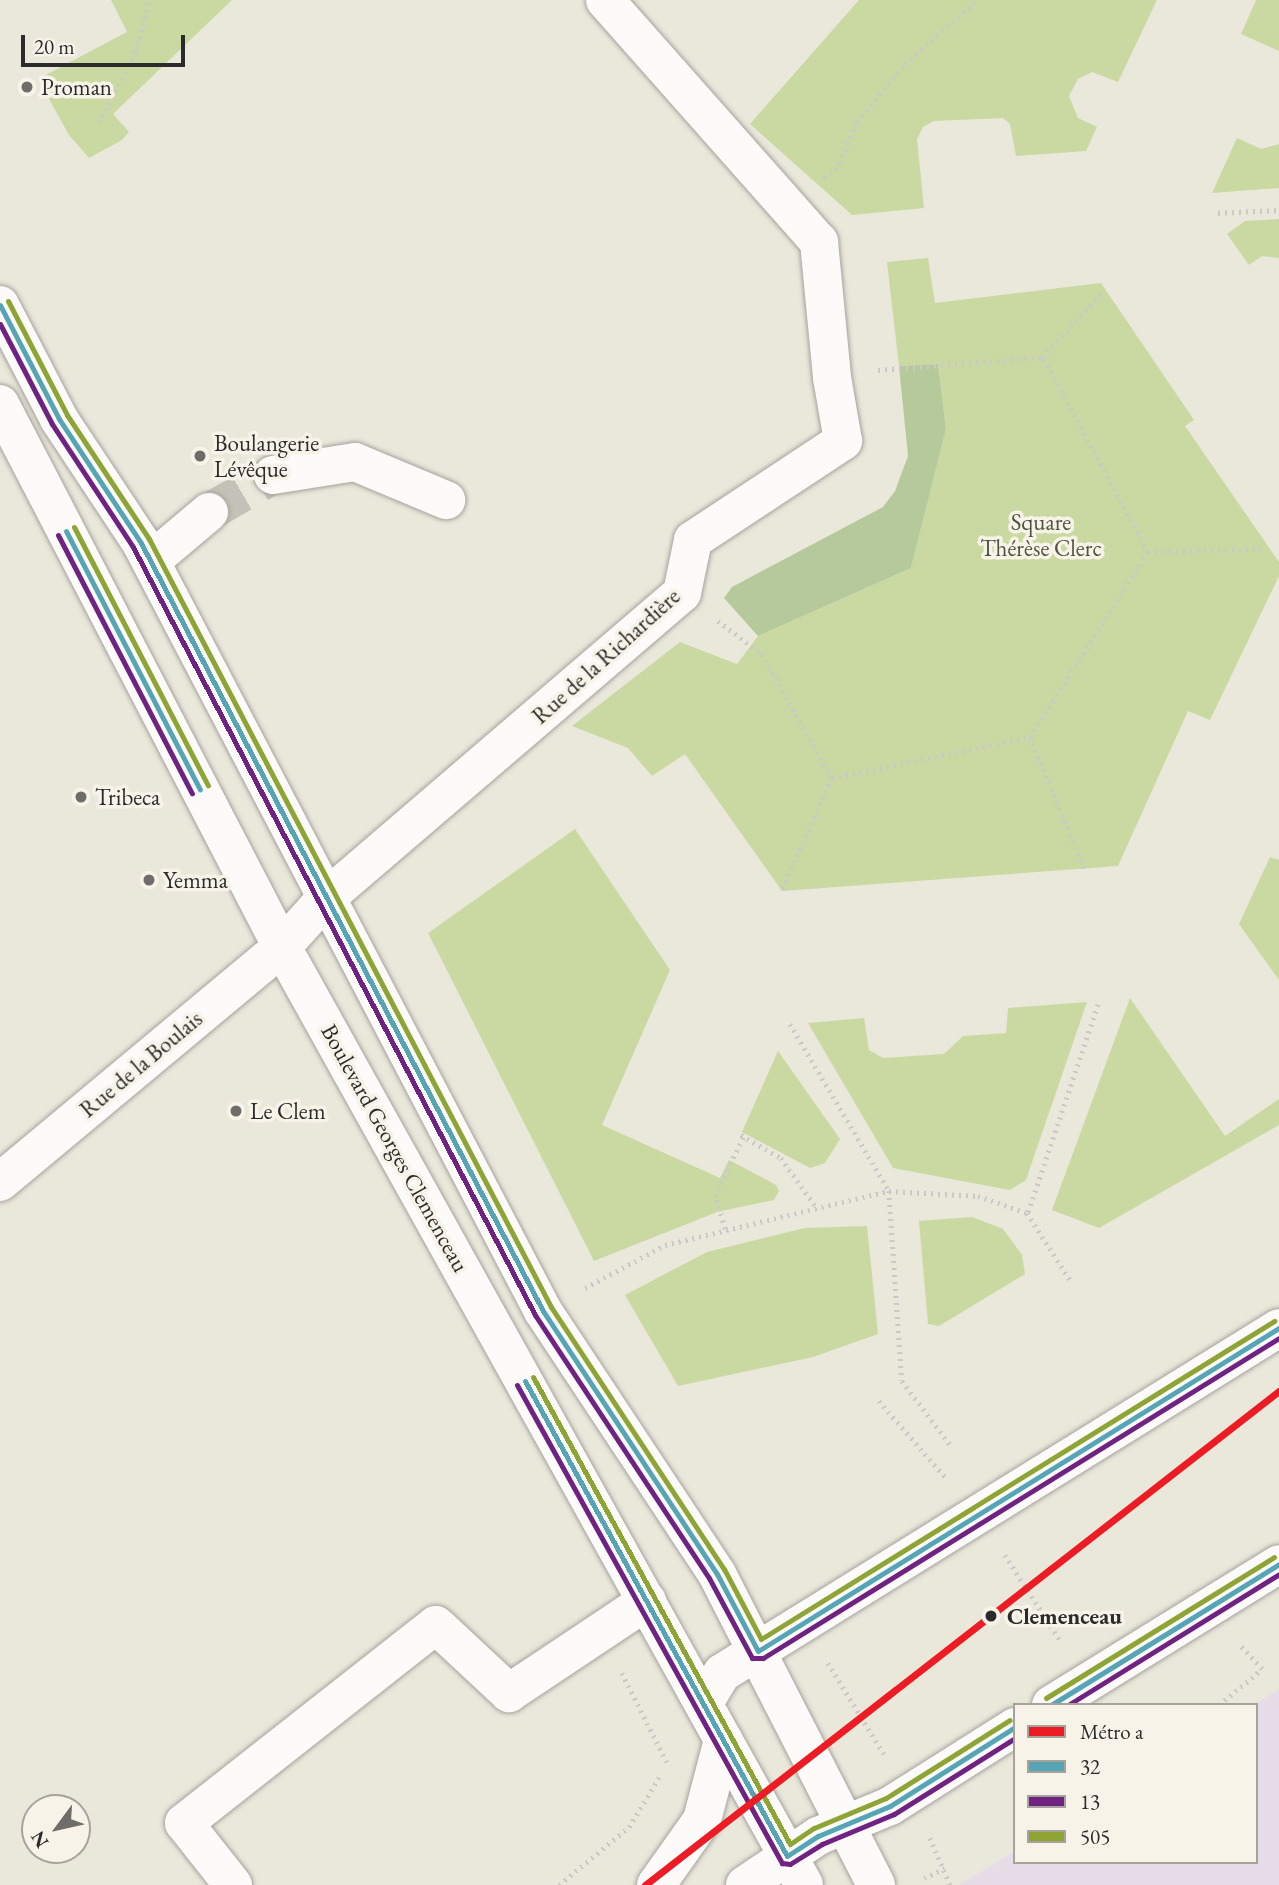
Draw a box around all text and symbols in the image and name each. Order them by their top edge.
scale bar [24,21,189,65]
text: 20 m [34,33,75,60]
place label: Proman [41,73,112,101]
marker: Proman [19,79,35,95]
place label: Boulangerie Lévêque [214,429,319,483]
marker: Boulangerie Lévêque [192,448,208,464]
park label: Square Thérèse Clerc [980,508,1102,562]
street label: Rue de la Richardière [526,582,686,730]
place label: Tribeca [95,783,160,811]
marker: Tribeca [73,789,89,805]
place label: Yemma [163,866,228,894]
marker: Yemma [141,872,157,888]
street label: Rue de la Boulais [74,1005,208,1123]
street label: Boulevard Georges Clemenceau [315,1019,475,1277]
place label: Le Clem [250,1097,326,1125]
marker: Le Clem [228,1103,244,1119]
place label: Clemenceau [1007,1602,1122,1630]
marker: Clemenceau [981,1606,1001,1626]
legend [1013,1703,1258,1864]
text: Métro a [1080,1718,1143,1745]
text: 32 [1080,1753,1100,1780]
text: 13 [1080,1788,1100,1815]
north arrow [21,1794,91,1864]
text: 505 [1080,1823,1110,1850]
text: N [25,1826,54,1853]

